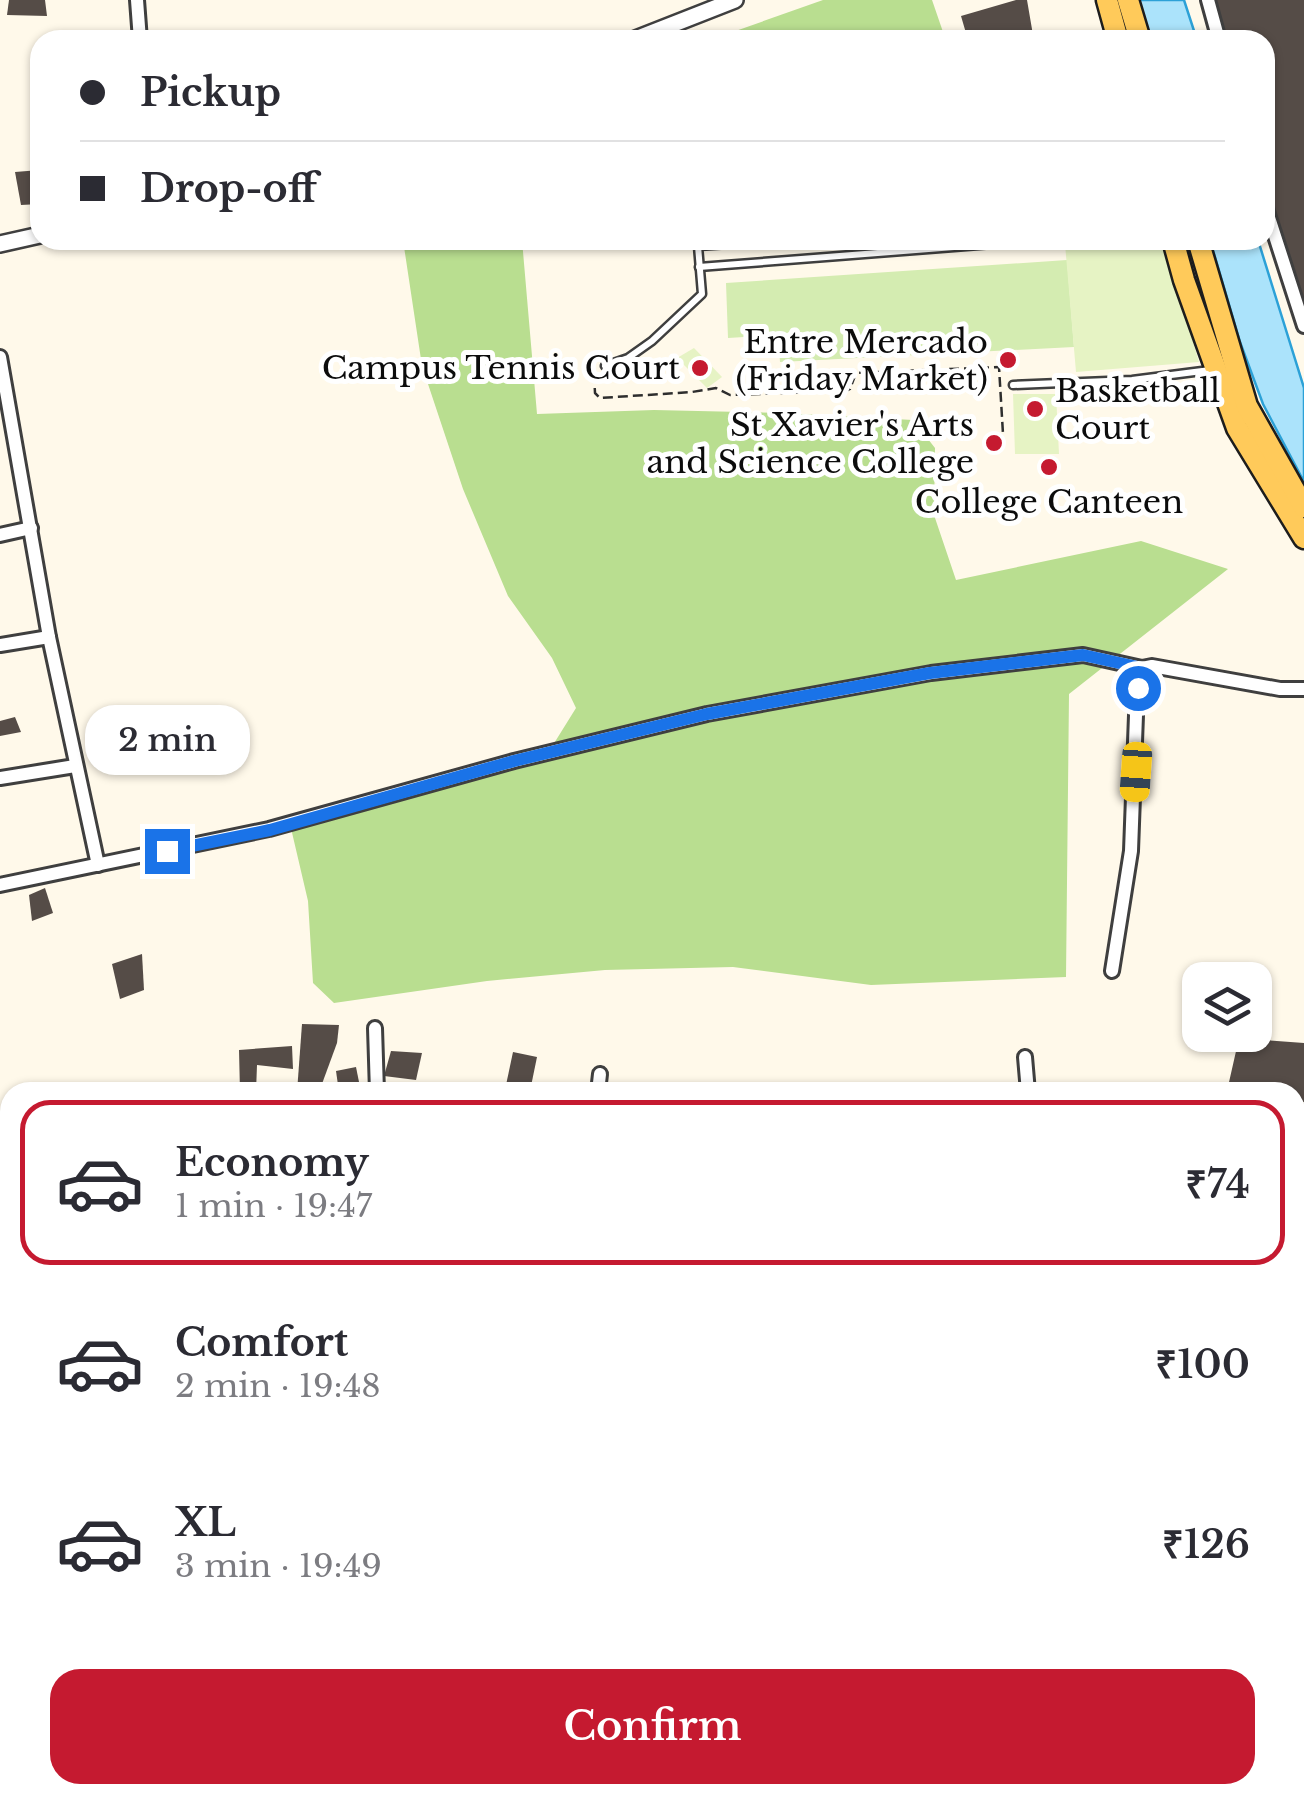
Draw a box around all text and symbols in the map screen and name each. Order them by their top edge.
text: Pickup [140,69,281,116]
text: Drop-off [140,165,317,212]
place label: Entre Mercado (Friday Market) [736,322,988,399]
place label: Campus Tennis Court [322,348,680,388]
marker: Entre Mercado (Friday Market) [997,349,1019,371]
marker: Campus Tennis Court [689,357,711,379]
place label: Basketball Court [1055,371,1220,448]
marker: Basketball Court [1024,398,1046,420]
place label: St Xavier's Arts and Science College [647,405,974,482]
marker: St Xavier's Arts and Science College [983,432,1005,454]
marker: College Canteen [1038,456,1060,478]
place label: College Canteen [915,482,1183,522]
route start [1116,666,1161,711]
callout: 2 min [84,706,250,776]
text: 2 min [118,720,217,760]
car [1119,741,1153,803]
route end [145,829,190,874]
map controls [1182,962,1272,1052]
button: layers [1182,962,1272,1052]
icon: car [55,1138,145,1228]
text: Economy [175,1139,369,1186]
text: ₹74 [1185,1161,1250,1208]
text: 1 min · 19:47 [175,1186,372,1226]
icon: car [55,1318,145,1408]
text: Comfort [175,1319,348,1366]
text: ₹100 [1155,1341,1250,1388]
text: 2 min · 19:48 [175,1366,381,1406]
icon: car [55,1498,145,1588]
text: XL [175,1499,236,1546]
text: ₹126 [1162,1521,1250,1568]
text: 3 min · 19:49 [175,1546,382,1586]
button: Confirm [50,1669,1255,1784]

